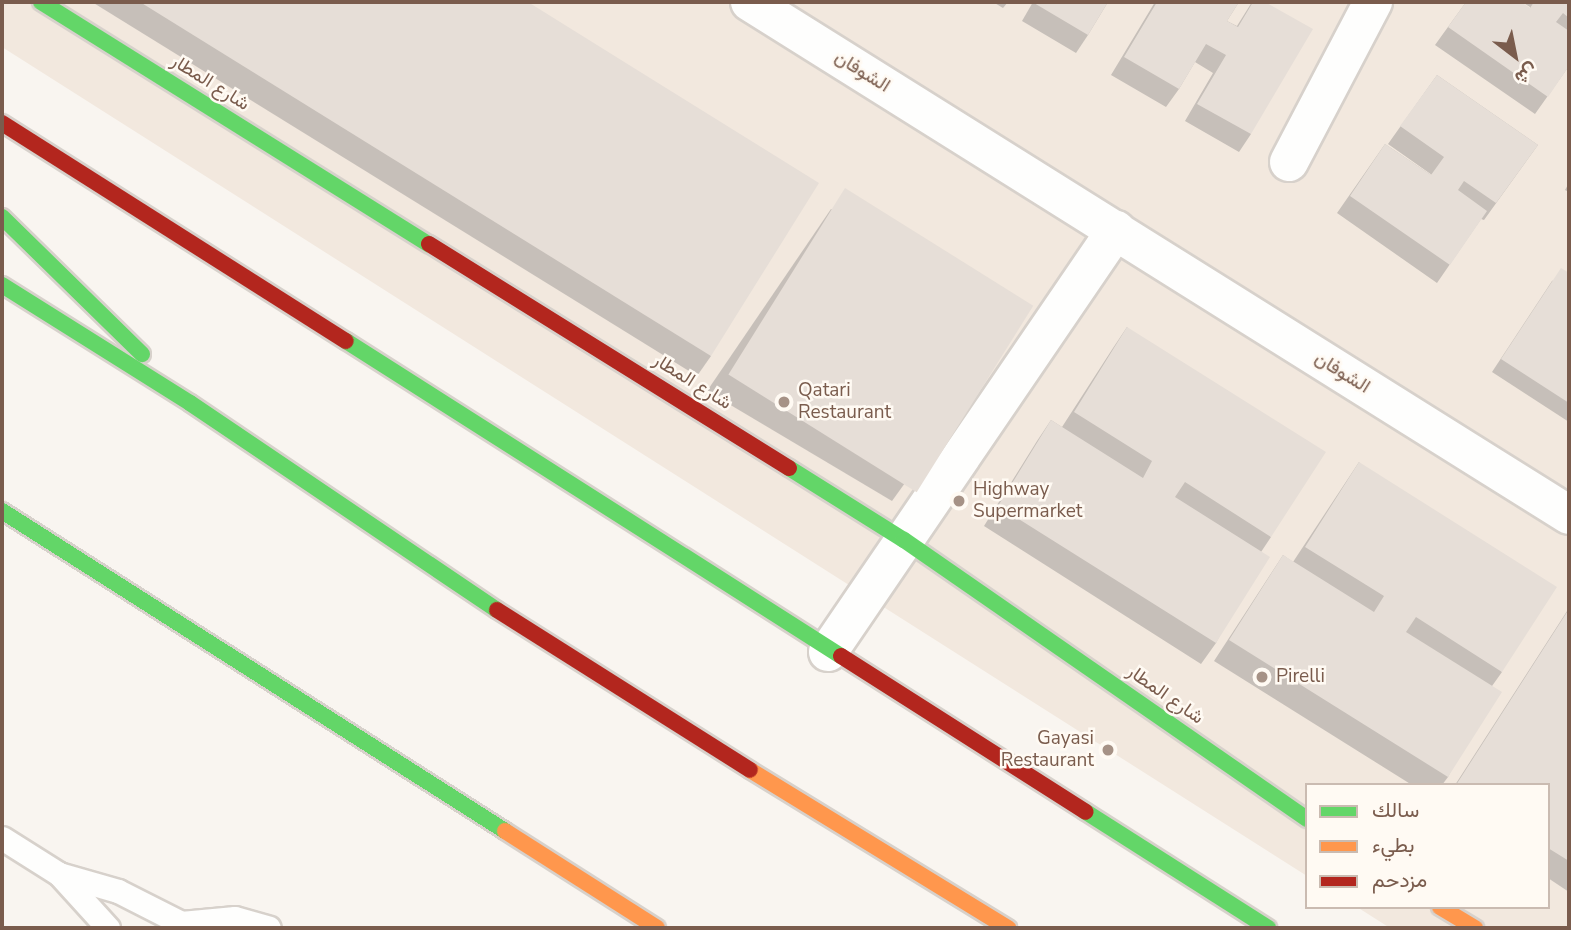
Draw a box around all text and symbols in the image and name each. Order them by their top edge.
north arrow [1480,21,1550,91]
street label: الشوفان [830,46,894,98]
street label: شارع المطار [167,50,253,116]
text: ش [1510,57,1543,91]
street label: الشوفان [1310,347,1374,399]
street label: شارع المطار [649,349,735,415]
place label: Qatari Restaurant [798,380,891,424]
marker: Qatari Restaurant [776,394,792,410]
place label: Highway Supermarket [973,479,1082,523]
marker: Highway Supermarket [951,493,967,509]
street label: شارع المطار [1122,660,1208,730]
place label: Pirelli [1276,666,1325,688]
marker: Pirelli [1254,669,1270,685]
place label: Gayasi Restaurant [1001,728,1094,772]
marker: Gayasi Restaurant [1100,742,1116,758]
legend [1305,783,1550,909]
text: سالك [1372,796,1419,824]
text: بطيء [1372,831,1415,859]
text: مزدحم [1372,866,1427,894]

